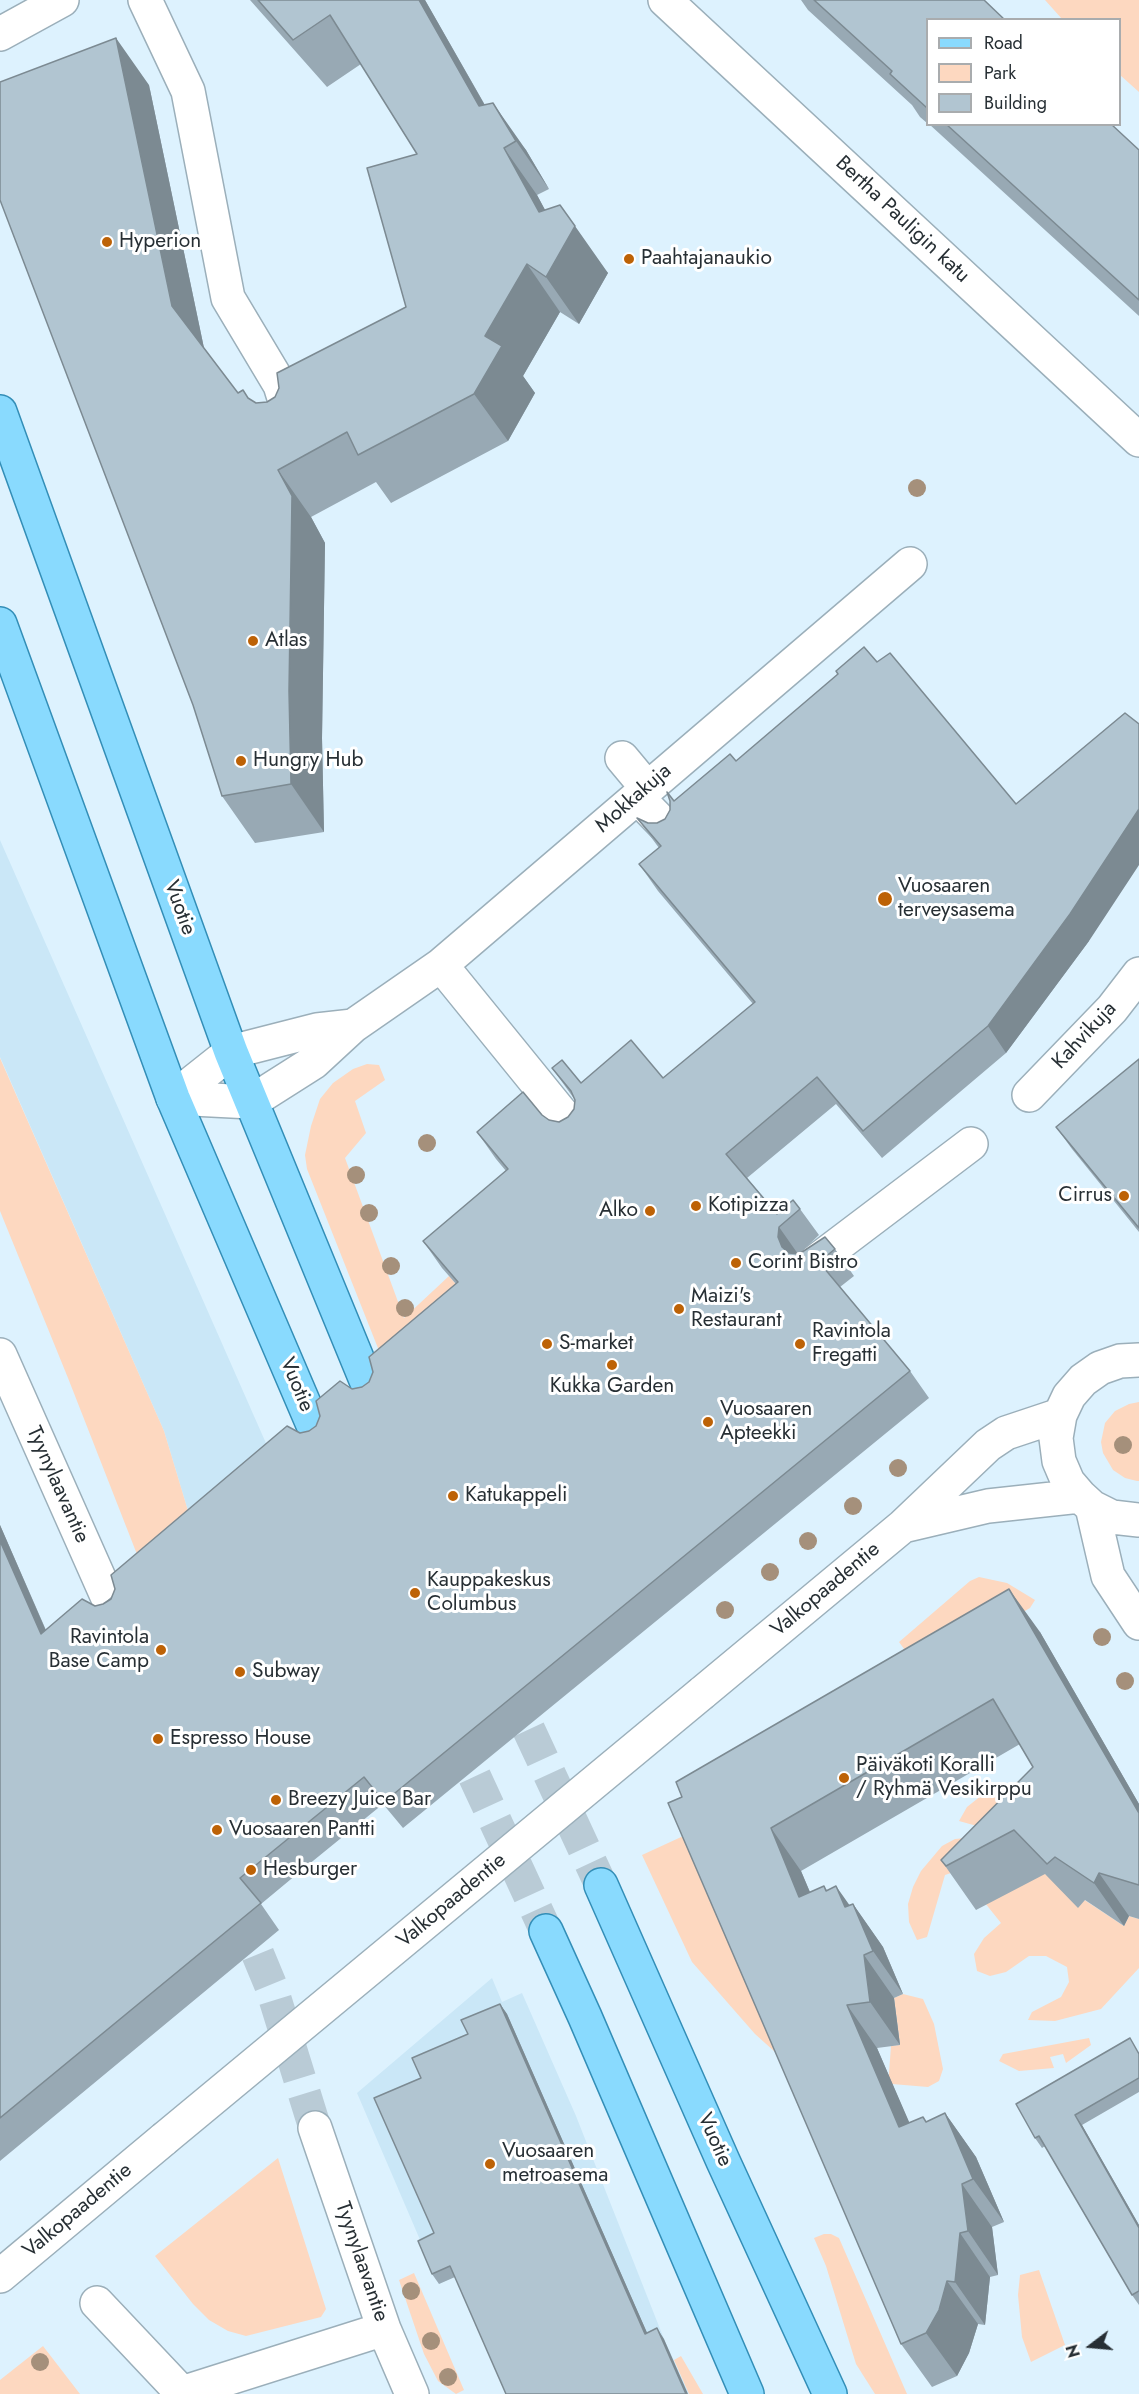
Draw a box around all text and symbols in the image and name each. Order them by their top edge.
legend [926,18,1121,126]
text: Road [984,30,1023,56]
text: Park [984,60,1016,86]
text: Building [984,90,1047,116]
street label: Bertha Pauligin katu [830,151,974,289]
place label: Hyperion [119,229,201,255]
marker: Hyperion [100,235,114,249]
place label: Paahtajanaukio [641,246,772,272]
marker: Paahtajanaukio [622,252,636,266]
place label: Atlas [265,628,307,654]
marker: Atlas [246,634,260,648]
place label: Hungry Hub [253,748,363,774]
marker: Hungry Hub [234,754,248,768]
street label: Mokkakuja [591,759,677,839]
place label: Vuosaaren terveysasema [898,874,1015,924]
street label: Vuotie [158,877,200,939]
marker: Vuosaaren terveysasema [876,890,894,908]
street label: Kahvikuja [1047,997,1123,1075]
place label: Cirrus [1058,1183,1112,1209]
marker: Cirrus [1117,1189,1131,1203]
place label: Kotipizza [708,1193,789,1219]
place label: Alko [599,1198,638,1224]
marker: Kotipizza [689,1199,703,1213]
marker: Alko [643,1204,657,1218]
place label: Corint Bistro [748,1250,858,1276]
marker: Corint Bistro [729,1256,743,1270]
place label: Maizi's Restaurant [691,1284,782,1334]
marker: Maizi's Restaurant [672,1302,686,1316]
place label: Ravintola Fregatti [812,1319,891,1369]
place label: S-market [559,1331,633,1357]
marker: S-market [540,1337,554,1351]
marker: Ravintola Fregatti [793,1337,807,1351]
street label: Vuotie [273,1354,319,1416]
marker: Kukka Garden [605,1358,619,1372]
place label: Kukka Garden [550,1374,674,1400]
place label: Vuosaaren Apteekki [720,1397,812,1447]
marker: Vuosaaren Apteekki [701,1415,715,1429]
street label: Tyynylaavantie [20,1423,94,1547]
place label: Katukappeli [465,1483,567,1509]
marker: Katukappeli [446,1489,460,1503]
street label: Valkopaadentie [766,1537,886,1643]
place label: Kauppakeskus Columbus [427,1568,551,1618]
marker: Kauppakeskus Columbus [408,1586,422,1600]
place label: Ravintola Base Camp [49,1625,149,1675]
marker: Ravintola Base Camp [154,1643,168,1657]
place label: Subway [252,1659,320,1685]
marker: Subway [233,1665,247,1679]
place label: Espresso House [170,1726,311,1752]
marker: Espresso House [151,1732,165,1746]
place label: Päiväkoti Koralli / Ryhmä Vesikirppu [856,1753,1032,1803]
marker: Päiväkoti Koralli / Ryhmä Vesikirppu [837,1771,851,1785]
place label: Breezy Juice Bar [288,1787,431,1813]
marker: Breezy Juice Bar [269,1793,283,1807]
place label: Vuosaaren Pantti [229,1817,375,1843]
marker: Vuosaaren Pantti [210,1823,224,1837]
street label: Valkopaadentie [392,1848,512,1954]
place label: Hesburger [263,1857,357,1883]
marker: Hesburger [244,1863,258,1877]
street label: Vuotie [691,2109,737,2171]
place label: Vuosaaren metroasema [502,2139,608,2189]
marker: Vuosaaren metroasema [483,2157,497,2171]
street label: Valkopaadentie [18,2158,138,2264]
street label: Tyynylaavantie [329,2199,393,2325]
north arrow [1061,2316,1121,2376]
text: N [1060,2342,1086,2360]

